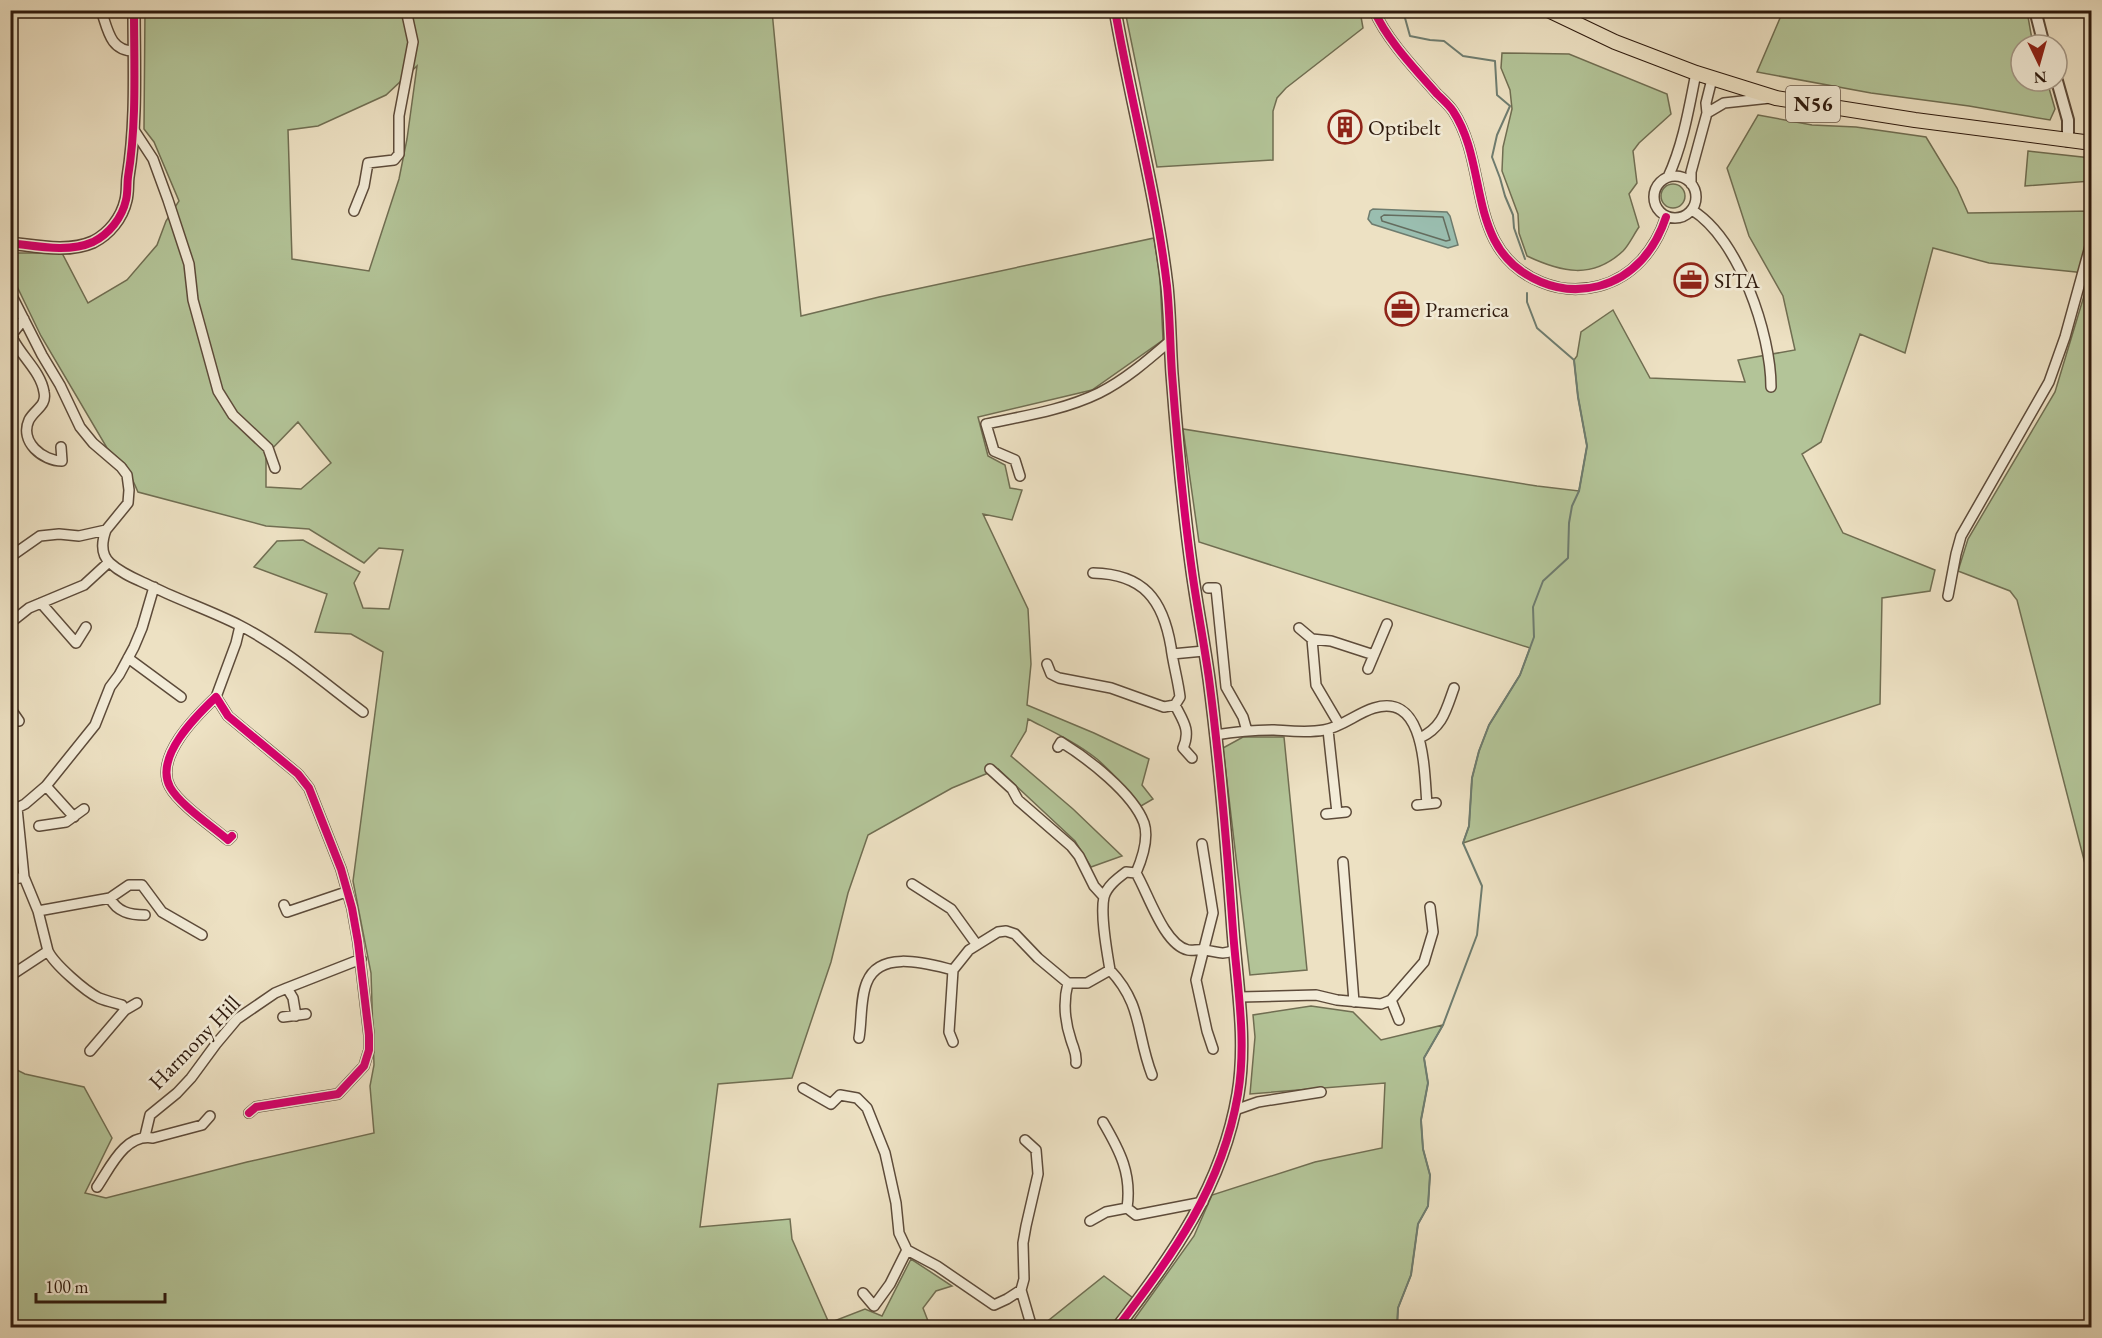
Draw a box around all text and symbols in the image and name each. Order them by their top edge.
north arrow [2009,33,2069,93]
text: N [2033,66,2048,88]
road number: N56 [1786,86,1840,122]
building icon: Optibelt [1327,109,1363,145]
place label: Optibelt [1368,113,1441,142]
office icon: SITA [1673,262,1709,298]
place label: SITA [1714,266,1761,295]
office icon: Pramerica [1384,291,1420,327]
place label: Pramerica [1425,295,1509,324]
street label: Harmony Hill [142,989,247,1096]
scale bar [36,1266,165,1304]
text: 100 m [45,1275,89,1298]

